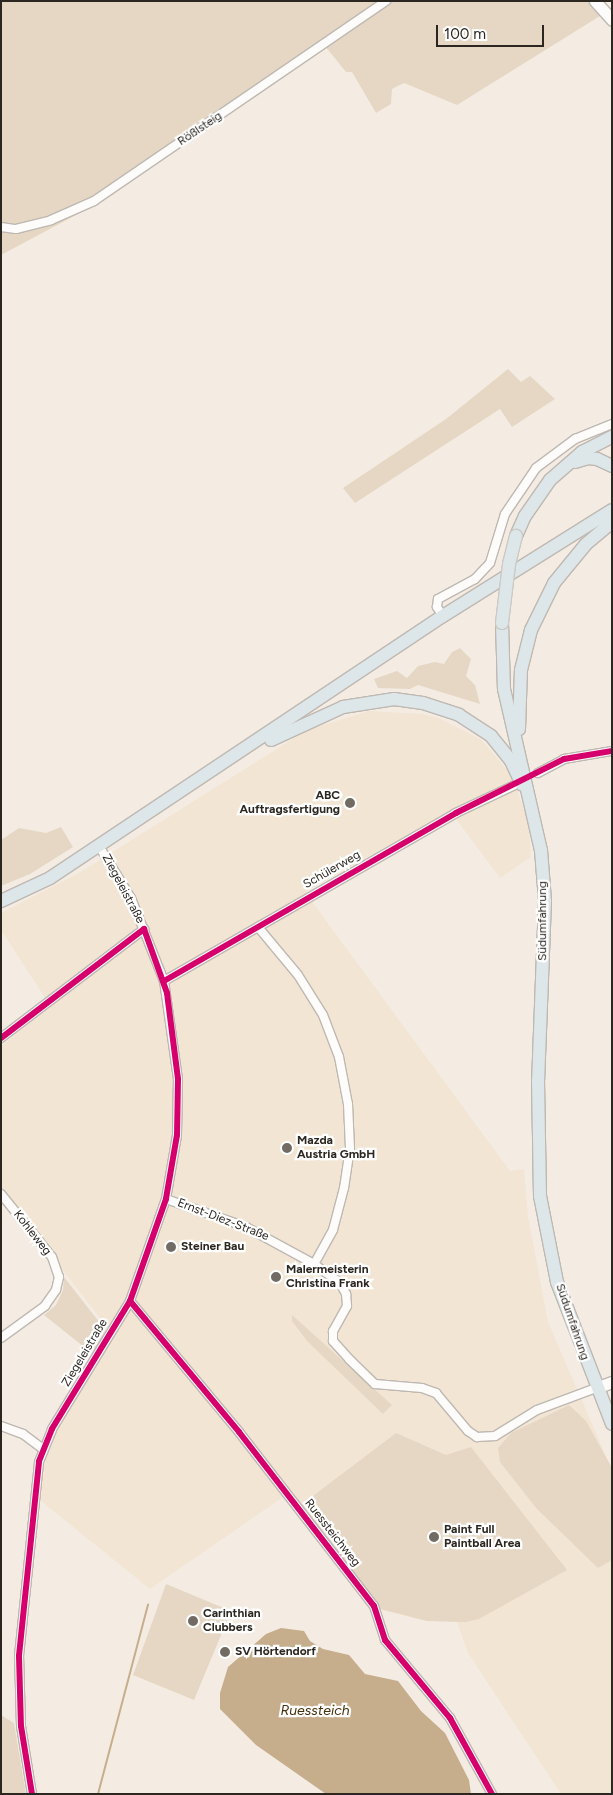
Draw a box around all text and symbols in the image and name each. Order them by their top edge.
scale bar [438,15,546,47]
text: 100 m [444,25,486,43]
street label: Rößlsteig [175,109,225,149]
place label: ABC Auftragsfertigung [240,789,340,817]
marker: ABC Auftragsfertigung [344,797,356,809]
street label: Schülerweg [301,848,363,892]
street label: Ziegeleistraße [99,852,147,926]
street label: Südumfahrung [536,881,550,961]
place label: Mazda Austria GmbH [297,1134,375,1162]
marker: Mazda Austria GmbH [281,1142,293,1154]
street label: Ernst-Diez-Straße [175,1196,271,1244]
street label: Kohleweg [10,1208,54,1258]
place label: Steiner Bau [181,1240,244,1254]
marker: Steiner Bau [165,1241,177,1253]
place label: Malermeisterin Christina Frank [286,1263,370,1291]
marker: Malermeisterin Christina Frank [270,1271,282,1283]
street label: Südumfahrung [552,1282,592,1362]
street label: Ziegeleistraße [59,1317,111,1389]
street label: Ruessteichweg [301,1496,363,1570]
place label: Paint Full Paintball Area [444,1523,521,1551]
marker: Paint Full Paintball Area [428,1531,440,1543]
place label: Carinthian Clubbers [203,1607,261,1635]
marker: Carinthian Clubbers [187,1615,199,1627]
place label: SV Hörtendorf [235,1645,316,1659]
marker: SV Hörtendorf [219,1646,231,1658]
water label: Ruessteich [280,1703,350,1719]

